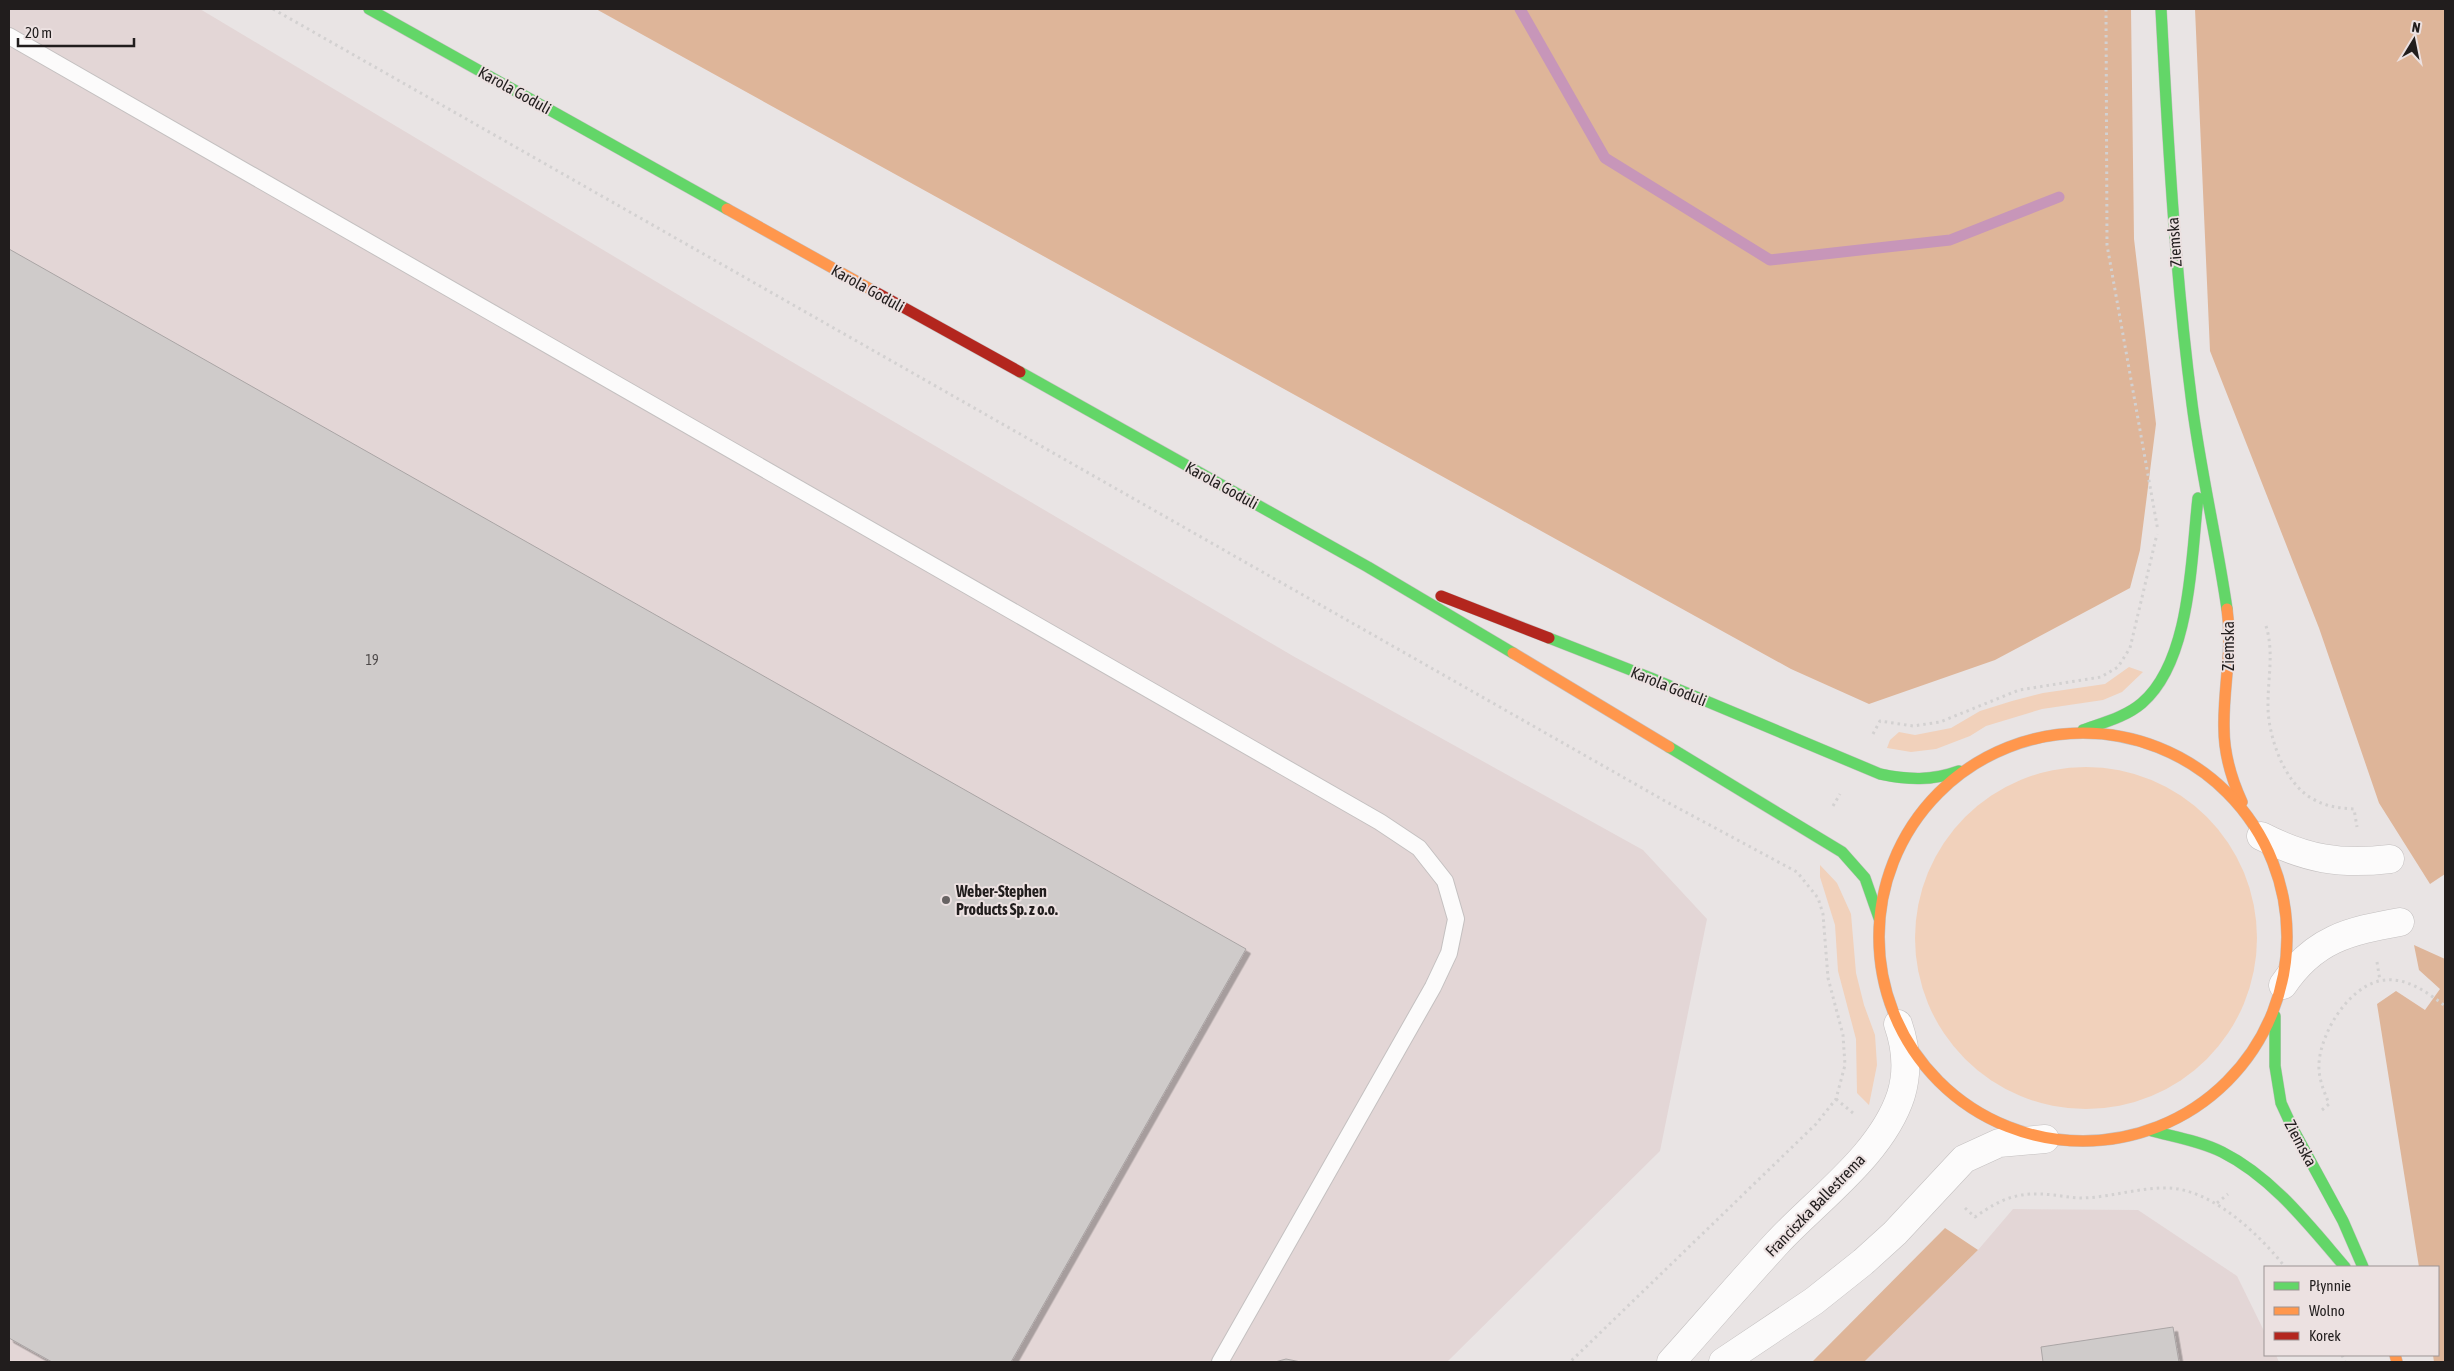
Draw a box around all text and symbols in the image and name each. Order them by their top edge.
scale bar [18,15,134,47]
north arrow [2389,15,2439,65]
text: N [2411,19,2422,36]
text: 20 m [25,24,52,41]
street label: Karola Goduli [476,63,554,117]
street label: Ziemska [2163,217,2185,267]
street label: Karola Goduli [829,261,907,315]
street label: Karola Goduli [1183,458,1261,512]
street label: Ziemska [2219,621,2237,671]
house number: 19 [365,652,379,668]
street label: Karola Goduli [1628,663,1710,709]
place label: Weber-Stephen Products Sp. z o.o. [955,882,1058,918]
marker: Weber-Stephen Products Sp. z o.o. [940,894,952,906]
street label: Ziemska [2281,1117,2321,1169]
street label: Franciszka Ballestrema [1762,1150,1868,1260]
legend [2264,1266,2439,1356]
text: Płynnie [2309,1277,2351,1294]
text: Wolno [2309,1302,2345,1319]
text: Korek [2309,1327,2341,1344]

